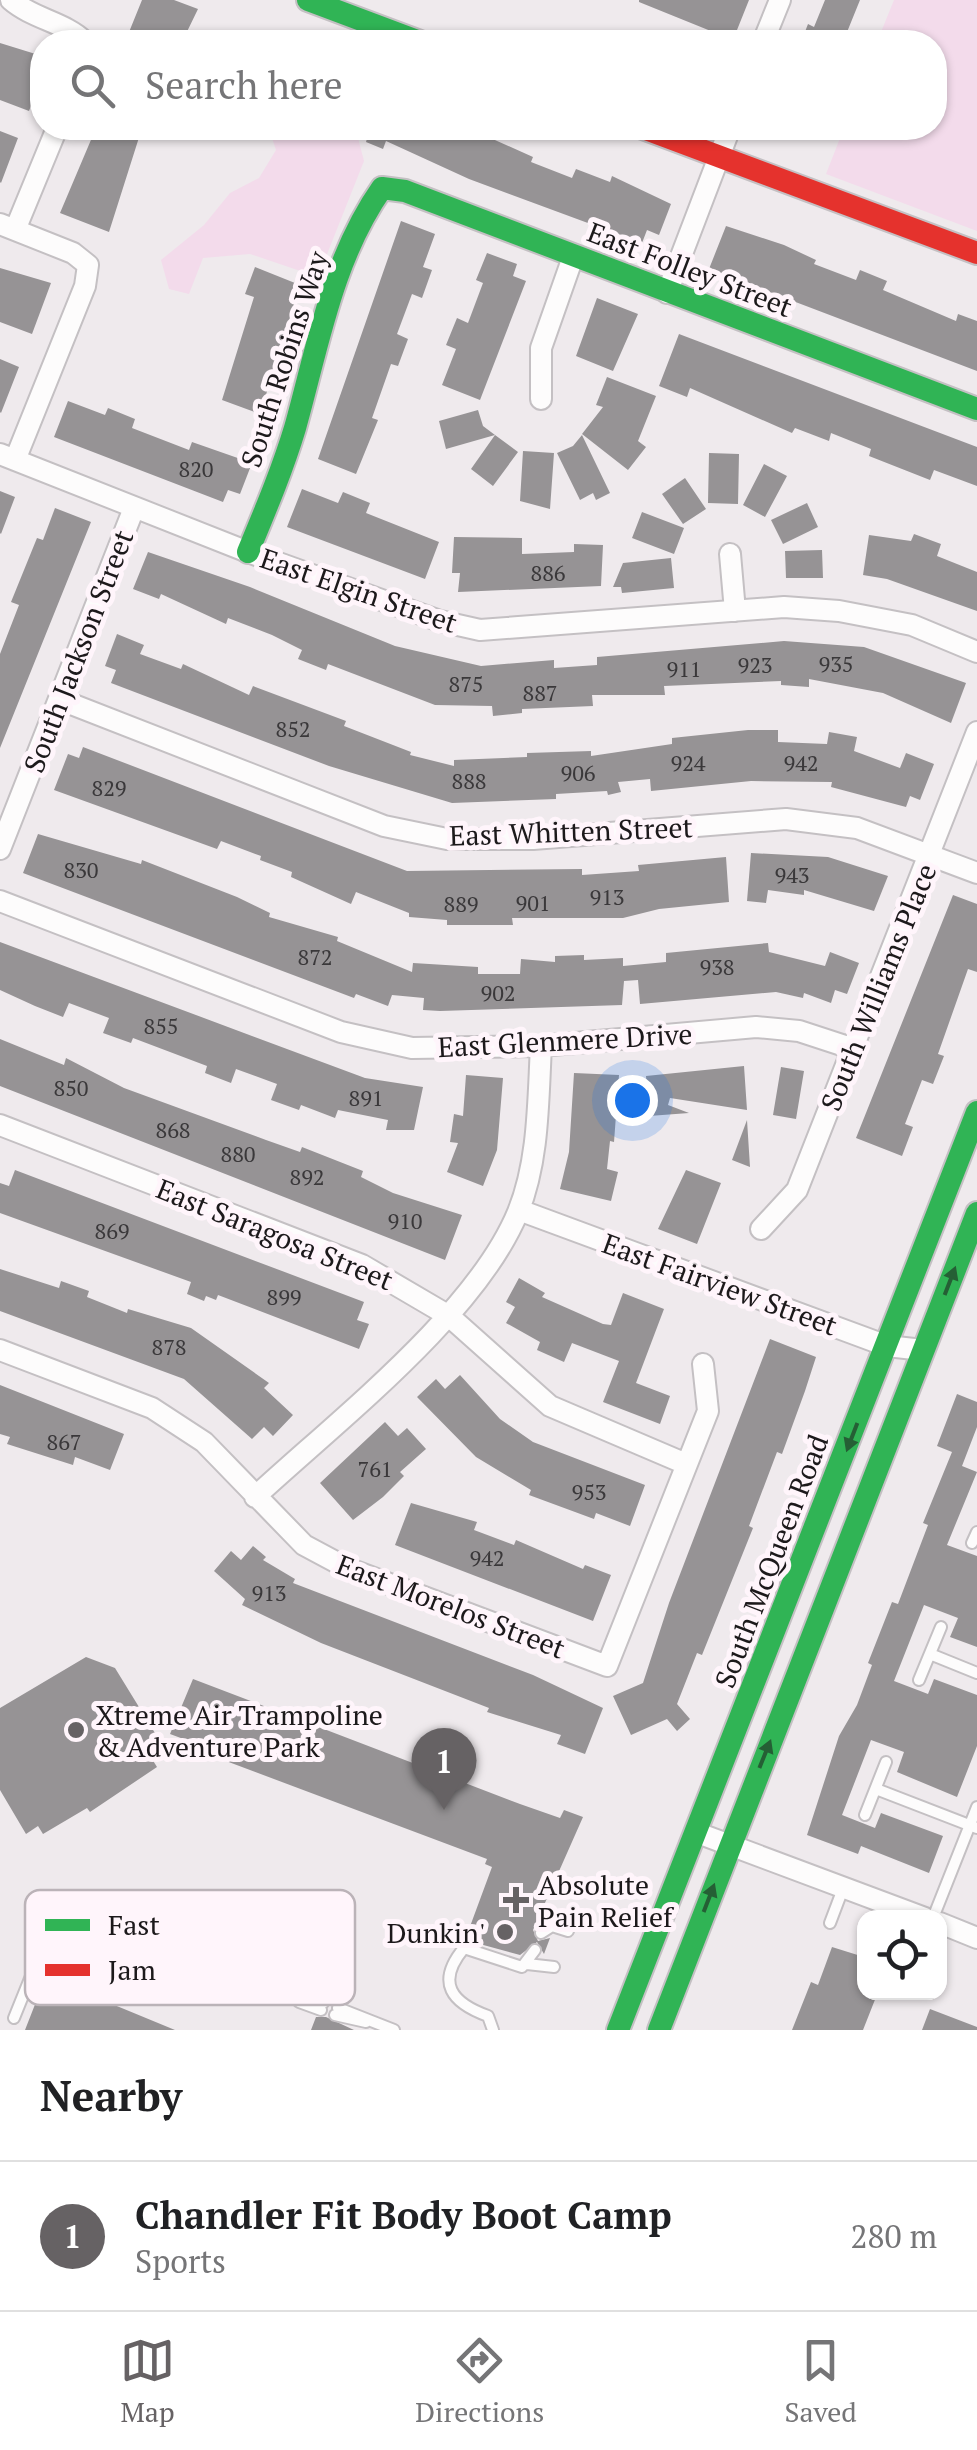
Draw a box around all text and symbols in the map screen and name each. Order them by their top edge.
search box [30,30,947,140]
icon: search [65,58,120,113]
text: Search here [145,60,343,110]
street label: East Folley Street [582,213,798,325]
street label: South Robins Way [232,246,337,472]
house number: 820 [178,454,214,483]
street label: South Jackson Street [15,524,142,778]
street label: East Elgin Street [256,539,463,641]
house number: 886 [530,558,566,587]
house number: 935 [818,649,854,678]
house number: 923 [737,650,773,679]
house number: 911 [666,654,702,683]
house number: 875 [448,669,484,698]
house number: 887 [522,678,558,707]
house number: 852 [275,714,311,743]
house number: 924 [670,748,706,777]
house number: 942 [783,748,819,777]
house number: 906 [560,758,596,787]
house number: 888 [451,766,487,795]
house number: 829 [91,773,127,802]
street label: East Whitten Street [449,808,694,854]
house number: 830 [63,855,99,884]
street label: South Williams Place [812,858,944,1116]
house number: 943 [774,860,810,889]
house number: 913 [589,882,625,911]
house number: 901 [515,888,551,917]
house number: 889 [443,889,479,918]
house number: 872 [297,942,333,971]
house number: 938 [699,952,735,981]
house number: 902 [480,978,516,1007]
house number: 855 [143,1011,179,1040]
street label: East Glenmere Drive [437,1015,693,1065]
house number: 850 [53,1073,89,1102]
your location [607,1075,658,1126]
house number: 891 [348,1083,384,1112]
house number: 868 [155,1115,191,1144]
house number: 880 [220,1139,256,1168]
house number: 892 [289,1162,325,1191]
street label: East Saragosa Street [151,1170,399,1299]
house number: 910 [387,1206,423,1235]
house number: 869 [94,1216,130,1245]
street label: East Fairview Street [597,1224,843,1344]
one-way arrow [943,1266,958,1296]
house number: 899 [266,1282,302,1311]
house number: 878 [151,1332,187,1361]
one-way arrow [844,1422,859,1452]
house number: 867 [46,1427,82,1456]
street label: South McQueen Road [706,1429,836,1693]
house number: 761 [357,1454,393,1483]
house number: 953 [571,1477,607,1506]
house number: 942 [469,1543,505,1572]
street label: East Morelos Street [331,1545,571,1667]
house number: 913 [251,1578,287,1607]
place label: Xtreme Air Trampoline & Adventure Park [96,1696,383,1765]
marker: Xtreme Air Trampoline & Adventure Park [65,1719,87,1741]
pin: 1 [412,1728,476,1810]
one-way arrow [758,1739,774,1769]
place label: Absolute Pain Relief [538,1866,675,1935]
one-way arrow [702,1882,717,1912]
marker: Absolute Pain Relief [503,1887,529,1913]
legend [25,1890,355,2005]
text: Fast [108,1906,160,1943]
map controls [857,1910,947,2000]
button: locate [857,1910,947,2000]
place label: Dunkin' [387,1914,485,1951]
marker: Dunkin' [494,1921,516,1943]
text: Jam [108,1951,156,1988]
text: Nearby [40,2067,182,2123]
text: Chandler Fit Body Boot Camp [135,2190,672,2240]
text: 1 [63,2215,82,2257]
text: 280 m [850,2215,937,2257]
text: Sports [135,2240,226,2282]
tab: Map [120,2333,175,2430]
tab: Directions [415,2333,544,2430]
tab: Saved [784,2333,857,2430]

